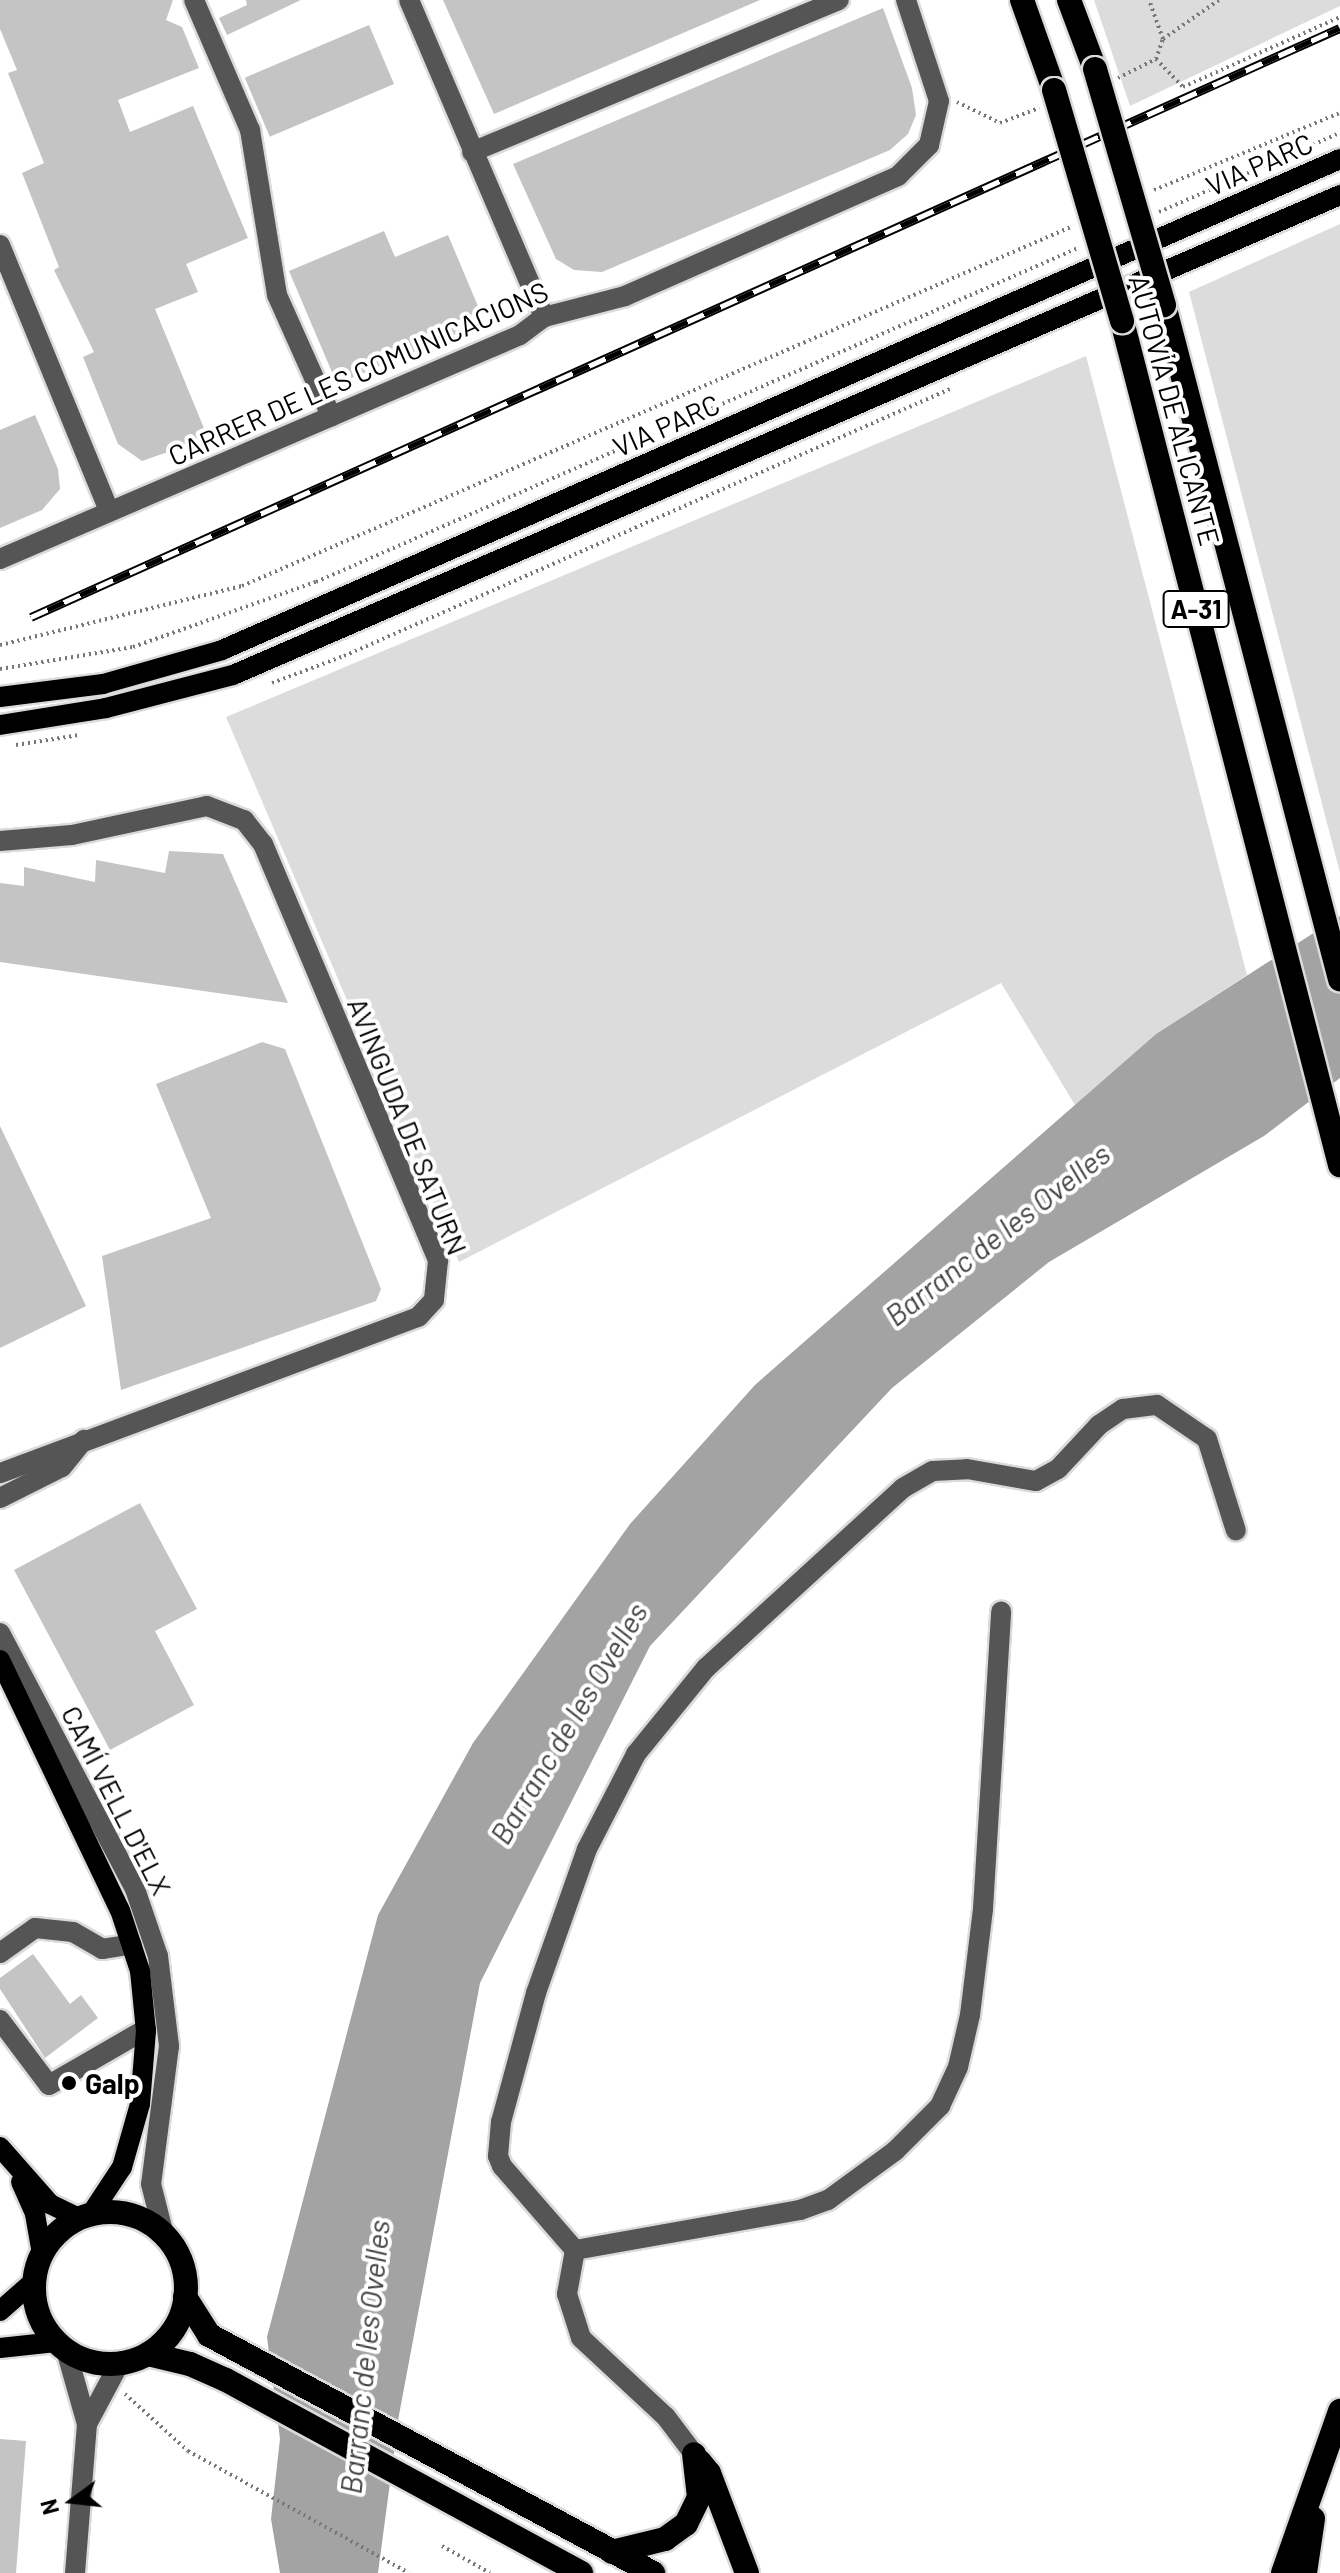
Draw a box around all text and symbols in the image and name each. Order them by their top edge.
street label: VIA PARC [1200,126,1318,202]
street label: AUTOVÍA DE ALICANTE [1123,271,1227,549]
street label: CARRER DE LES COMUNICACIONS [163,274,553,472]
street label: VIA PARC [607,387,725,463]
road number: A-31 [1162,587,1230,631]
street label: AVINGUDA DE SATURN [341,992,475,1260]
water label: Barranc de les Ovelles [877,1135,1117,1333]
water label: Barranc de les Ovelles [482,1596,654,1850]
street label: CAMÍ VELL D'ELX [55,1700,179,1900]
place label: Galp [85,2066,140,2100]
marker: Galp [60,2074,78,2092]
water label: Barranc de les Ovelles [332,2218,396,2496]
north arrow [32,2461,112,2541]
text: N [34,2497,63,2518]

